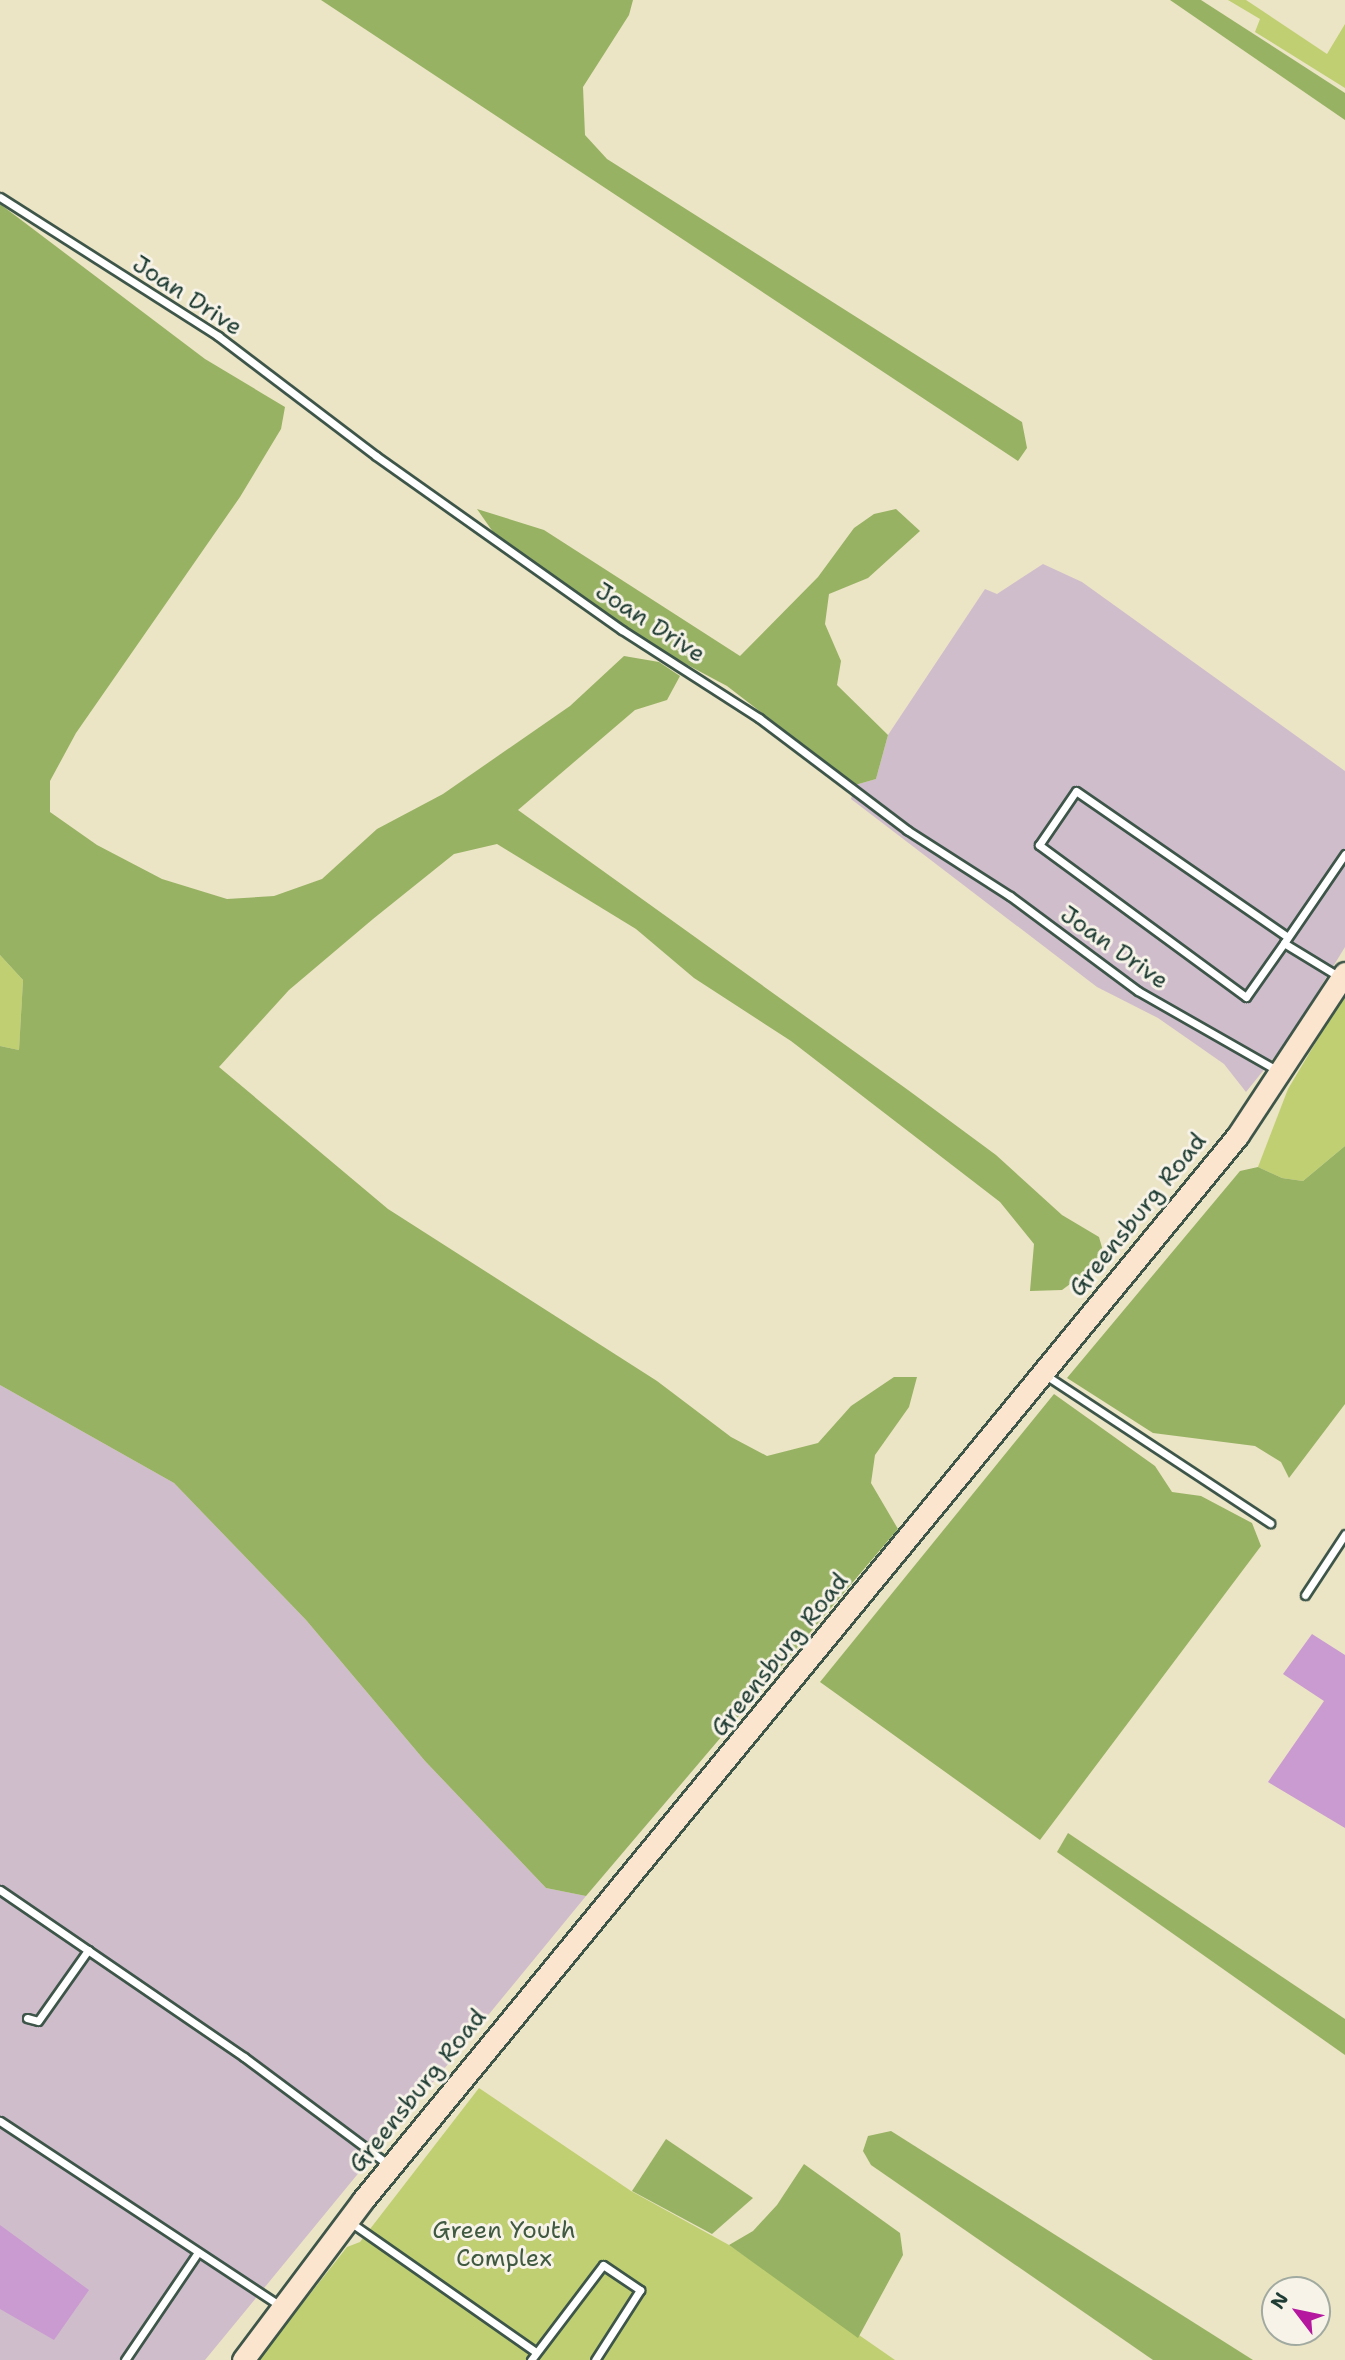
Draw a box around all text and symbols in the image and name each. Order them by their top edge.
street label: Joan Drive [127,250,247,342]
street label: Joan Drive [590,577,710,669]
street label: Joan Drive [1054,900,1174,996]
street label: Greensburg Road [1063,1127,1213,1303]
street label: Greensburg Road [705,1567,855,1743]
street label: Greensburg Road [343,2003,493,2179]
park label: Green Youth Complex [432,2217,576,2273]
north arrow [1261,2276,1331,2346]
text: N [1265,2288,1294,2314]

